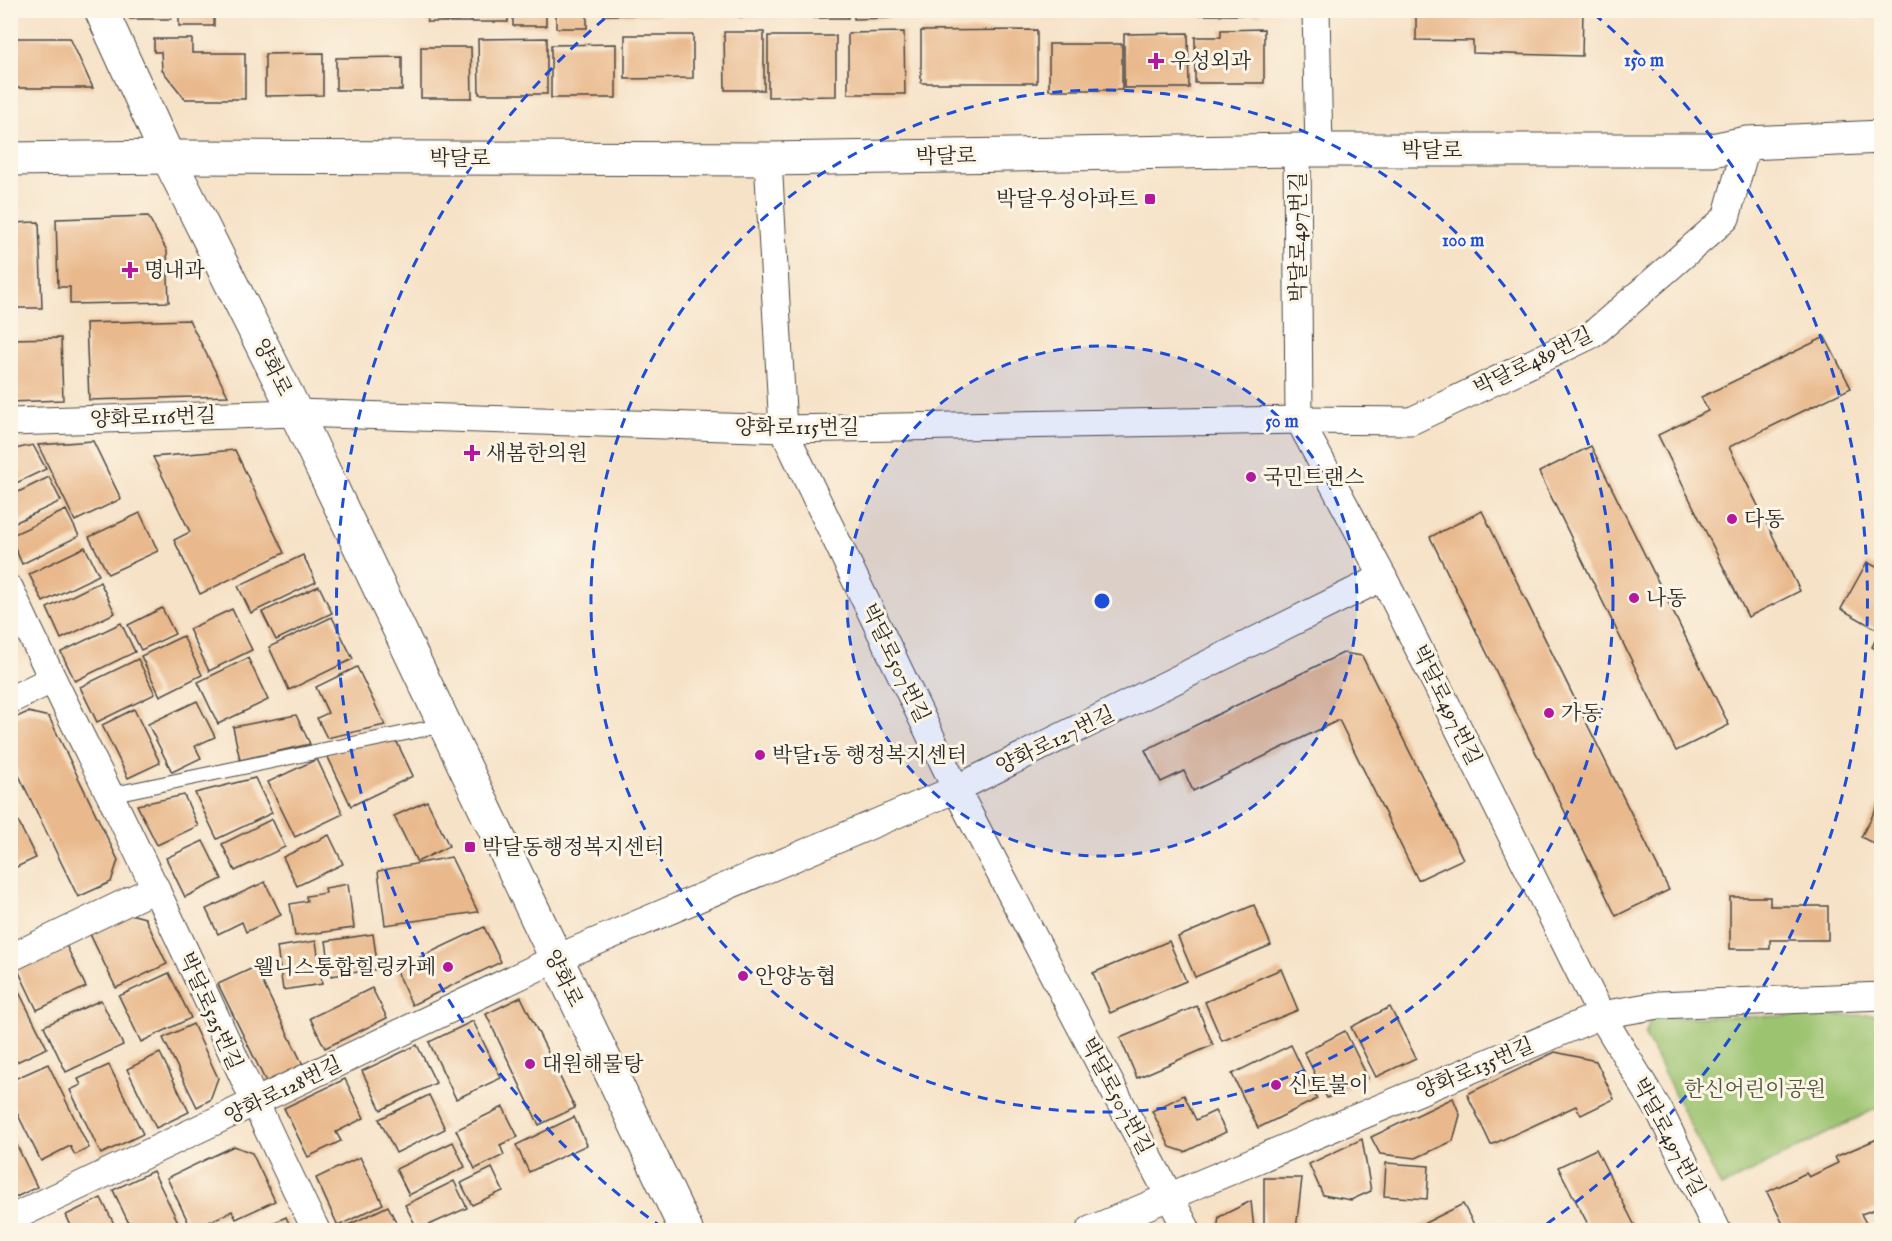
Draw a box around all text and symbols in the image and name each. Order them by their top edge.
place label: 우성외과 [1170,49,1252,76]
text: 150 m [1624,50,1664,73]
marker: 우성외과 [1147,52,1165,70]
street label: 박달로 [1402,138,1462,165]
street label: 박달로 [915,143,977,172]
street label: 박달로 [430,146,490,173]
street label: 박달로497번길 [1286,172,1313,302]
place label: 박달우성아파트 [996,187,1138,214]
marker: 박달우성아파트 [1143,192,1157,206]
text: 100 m [1442,230,1484,253]
place label: 명내과 [144,258,206,285]
marker: 명내과 [121,261,139,279]
street label: 박달로489번길 [1470,322,1598,403]
street label: 양화로 [246,334,297,401]
street label: 양화로116번길 [90,403,216,434]
text: 50 m [1265,411,1299,434]
street label: 양화로115번길 [735,415,859,442]
place label: 새봄한의원 [486,441,587,468]
marker: 새봄한의원 [463,444,481,462]
place label: 국민트랜스 [1263,465,1364,492]
marker: 국민트랜스 [1244,470,1258,484]
place label: 다동 [1744,507,1785,534]
marker: 다동 [1725,512,1739,526]
place label: 나동 [1646,586,1687,613]
centre of rings [1092,591,1112,611]
marker: 나동 [1627,591,1641,605]
street label: 박달로507번길 [854,600,935,728]
street label: 박달로497번길 [1405,641,1486,770]
street label: 양화로127번길 [992,701,1119,782]
place label: 가동 [1561,701,1602,728]
marker: 가동 [1542,706,1556,720]
place label: 박달1동 행정복지센터 [772,743,967,770]
marker: 박달1동 행정복지센터 [753,748,767,762]
place label: 박달동행정복지센터 [482,835,665,862]
marker: 박달동행정복지센터 [463,840,477,854]
street label: 양화로 [537,945,588,1012]
street label: 박달로525번길 [172,948,248,1075]
place label: 웰니스통합힐링카페 [253,955,436,982]
marker: 웰니스통합힐링카페 [441,960,455,974]
place label: 안양농협 [755,964,836,991]
marker: 안양농협 [736,969,750,983]
street label: 박달로507번길 [1073,1033,1158,1160]
street label: 양화로135번길 [1413,1033,1538,1106]
street label: 양화로128번길 [221,1051,347,1131]
place label: 대원해물탕 [542,1052,644,1079]
marker: 대원해물탕 [523,1057,537,1071]
place label: 신토불이 [1288,1073,1369,1100]
street label: 박달로497번길 [1625,1074,1710,1202]
park label: 한신어린이공원 [1684,1077,1826,1104]
marker: 신토불이 [1269,1078,1283,1092]

